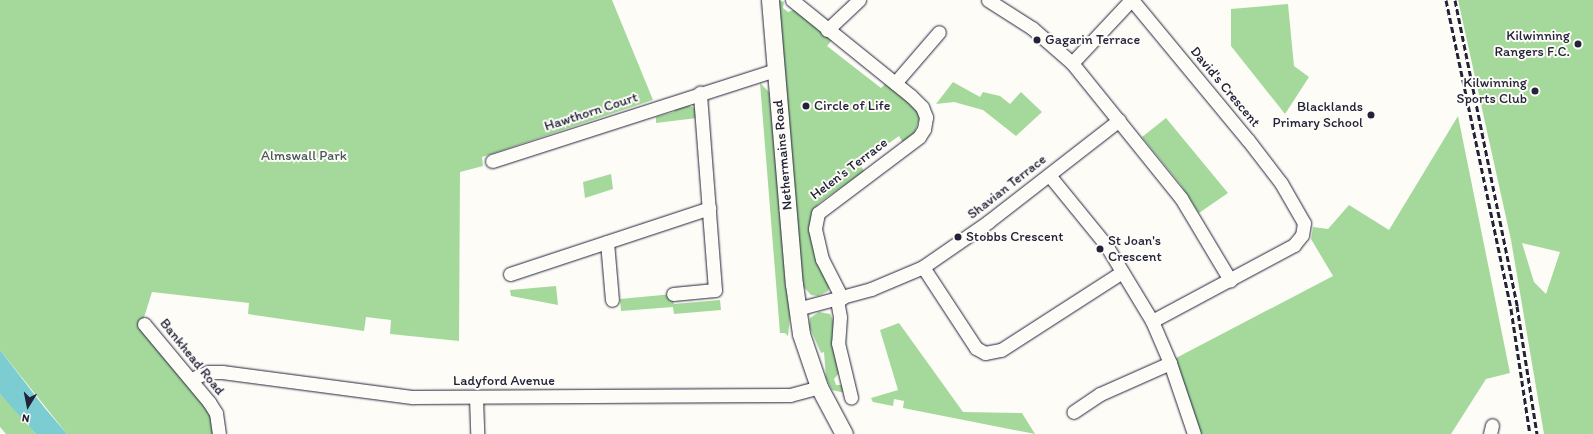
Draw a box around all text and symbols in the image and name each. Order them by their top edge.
place label: Kilwinning Rangers F.C. [1495,28,1570,60]
place label: Gagarin Terrace [1045,32,1140,48]
marker: Gagarin Terrace [1032,35,1042,45]
marker: Kilwinning Rangers F.C. [1573,39,1583,49]
street label: David's Crescent [1186,43,1264,131]
place label: Kilwinning Sports Club [1457,75,1527,108]
marker: Kilwinning Sports Club [1530,86,1540,96]
street label: Hawthorn Court [542,89,640,135]
place label: Circle of Life [814,98,890,114]
street label: Nethermains Road [770,99,796,211]
place label: Blacklands Primary School [1273,99,1363,132]
marker: Circle of Life [801,101,811,111]
marker: Blacklands Primary School [1366,110,1376,120]
street label: Helen's Terrace [808,135,890,203]
park label: Almswall Park [261,148,347,164]
street label: Shavian Terrace [964,151,1050,223]
place label: Stobbs Crescent [966,229,1064,245]
marker: Stobbs Crescent [953,232,963,242]
place label: St Joan's Crescent [1108,233,1162,266]
marker: St Joan's Crescent [1095,244,1105,254]
street label: Bankhead Road [156,315,228,399]
street label: Ladyford Avenue [453,373,555,389]
north arrow [8,386,48,426]
text: N [21,411,31,425]

